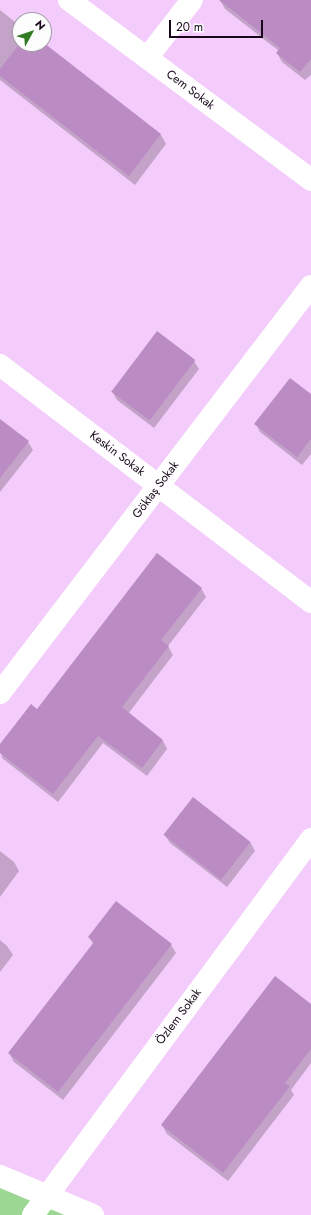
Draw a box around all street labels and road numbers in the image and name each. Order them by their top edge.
street label: Cem Sokak [163,67,217,113]
street label: Keskin Sokak [87,429,147,479]
street label: Göktaş Sokak [130,459,182,521]
street label: Özlem Sokak [153,986,205,1048]

